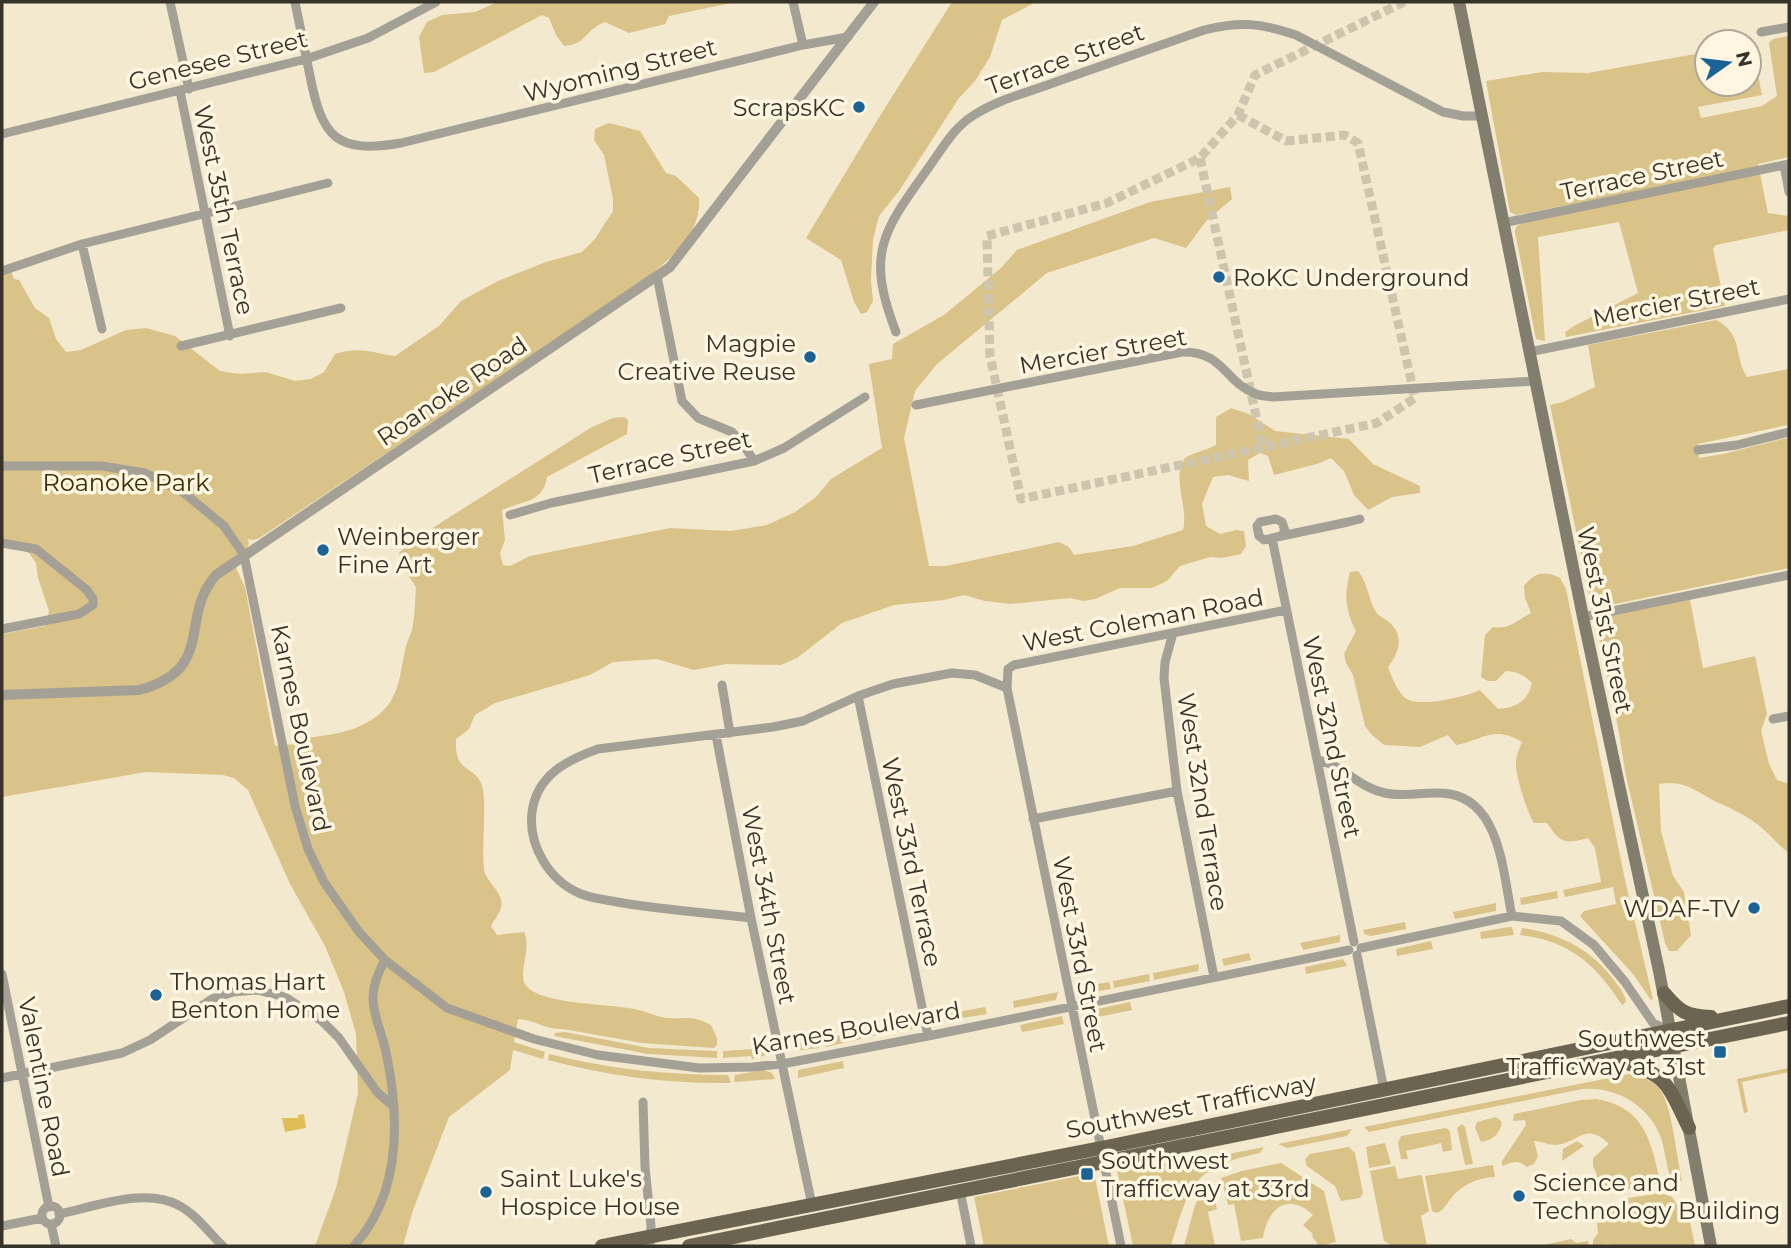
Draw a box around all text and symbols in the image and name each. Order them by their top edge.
street label: Terrace Street [982,17,1148,101]
street label: Genesee Street [126,24,311,96]
north arrow [1693,28,1763,98]
street label: Wyoming Street [521,32,720,108]
text: N [1731,49,1757,69]
place label: ScrapsKC [733,93,845,122]
marker: ScrapsKC [851,99,867,115]
street label: West 35th Terrace [188,102,260,318]
street label: Terrace Street [1558,144,1726,206]
place label: RoKC Underground [1233,263,1470,292]
marker: RoKC Underground [1211,269,1227,285]
street label: Mercier Street [1590,272,1762,332]
street label: Mercier Street [1017,322,1189,380]
place label: Magpie Creative Reuse [618,329,796,386]
street label: Roanoke Road [371,330,533,452]
marker: Magpie Creative Reuse [802,349,818,365]
street label: Terrace Street [586,424,754,490]
park label: Roanoke Park [42,468,210,497]
place label: Weinberger Fine Art [337,522,480,579]
street label: West 31st Street [1571,524,1639,716]
marker: Weinberger Fine Art [315,542,331,558]
street label: West Coleman Road [1020,582,1266,658]
street label: Karnes Boulevard [265,622,337,834]
street label: West 32nd Street [1296,633,1368,841]
street label: West 32nd Terrace [1171,691,1235,913]
street label: West 33rd Terrace [876,755,948,969]
street label: West 34th Street [736,803,803,1007]
street label: West 33rd Street [1047,854,1113,1055]
place label: WDAF-TV [1623,894,1740,923]
marker: WDAF-TV [1746,900,1762,916]
place label: Thomas Hart Benton Home [170,967,340,1024]
marker: Thomas Hart Benton Home [148,987,164,1003]
street label: Valentine Road [12,995,76,1179]
street label: Karnes Boulevard [749,995,963,1061]
place label: Southwest Trafficway at 31st [1506,1024,1706,1081]
marker: Southwest Trafficway at 31st [1712,1044,1728,1060]
street label: Southwest Trafficway [1063,1068,1319,1144]
place label: Southwest Trafficway at 33rd [1101,1146,1310,1203]
place label: Saint Luke's Hospice House [500,1164,680,1221]
marker: Southwest Trafficway at 33rd [1079,1166,1095,1182]
place label: Science and Technology Building [1533,1168,1780,1225]
marker: Saint Luke's Hospice House [478,1184,494,1200]
marker: Science and Technology Building [1511,1188,1527,1204]

